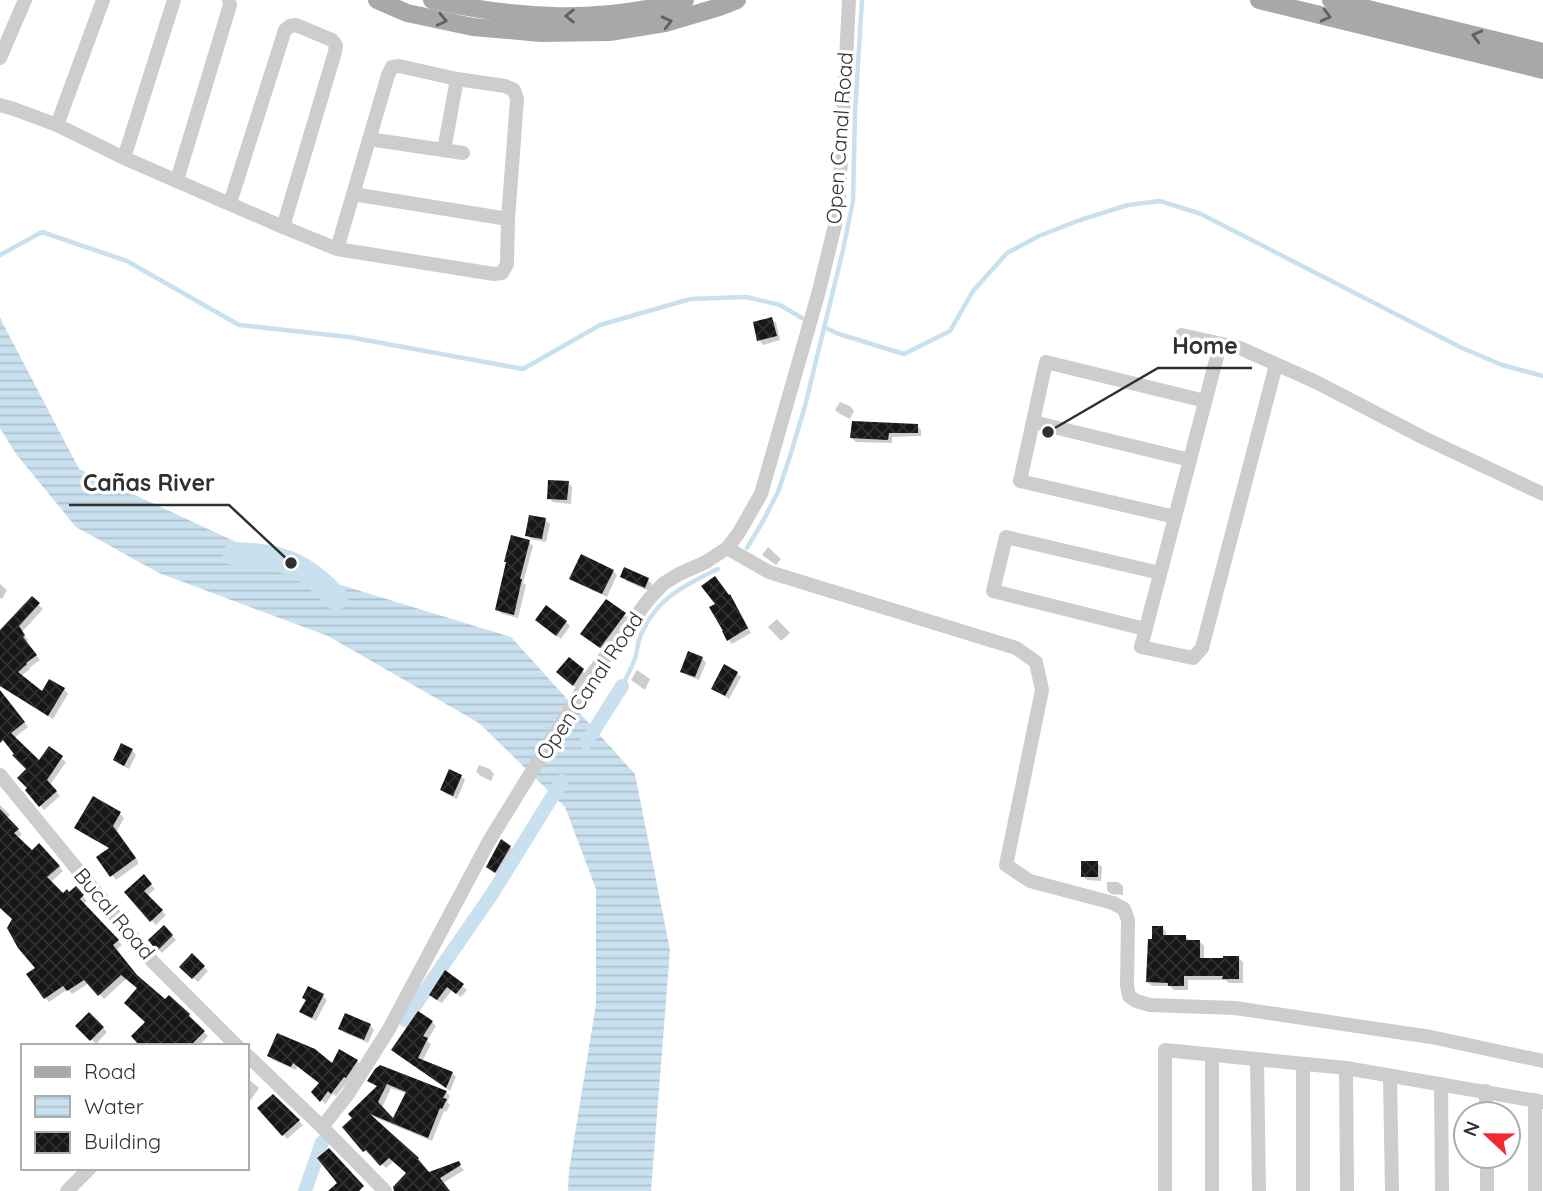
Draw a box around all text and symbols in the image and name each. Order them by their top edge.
one-way arrow [564,8,574,24]
one-way arrow [1320,8,1332,22]
one-way arrow [436,12,448,27]
one-way arrow [661,16,673,30]
one-way arrow [1471,30,1483,44]
street label: Open Canal Road [820,51,858,225]
callout: Home [1158,324,1252,368]
text: Home [1172,331,1238,360]
callout: Cañas River [69,461,229,505]
text: Cañas River [83,468,215,497]
street label: Open Canal Road [530,607,648,764]
street label: Bucal Road [69,862,161,965]
legend [21,1044,248,1170]
text: Road [84,1058,136,1084]
text: Water [84,1093,144,1119]
north arrow [1452,1100,1522,1170]
text: N [1457,1118,1485,1140]
text: Building [84,1128,161,1154]

